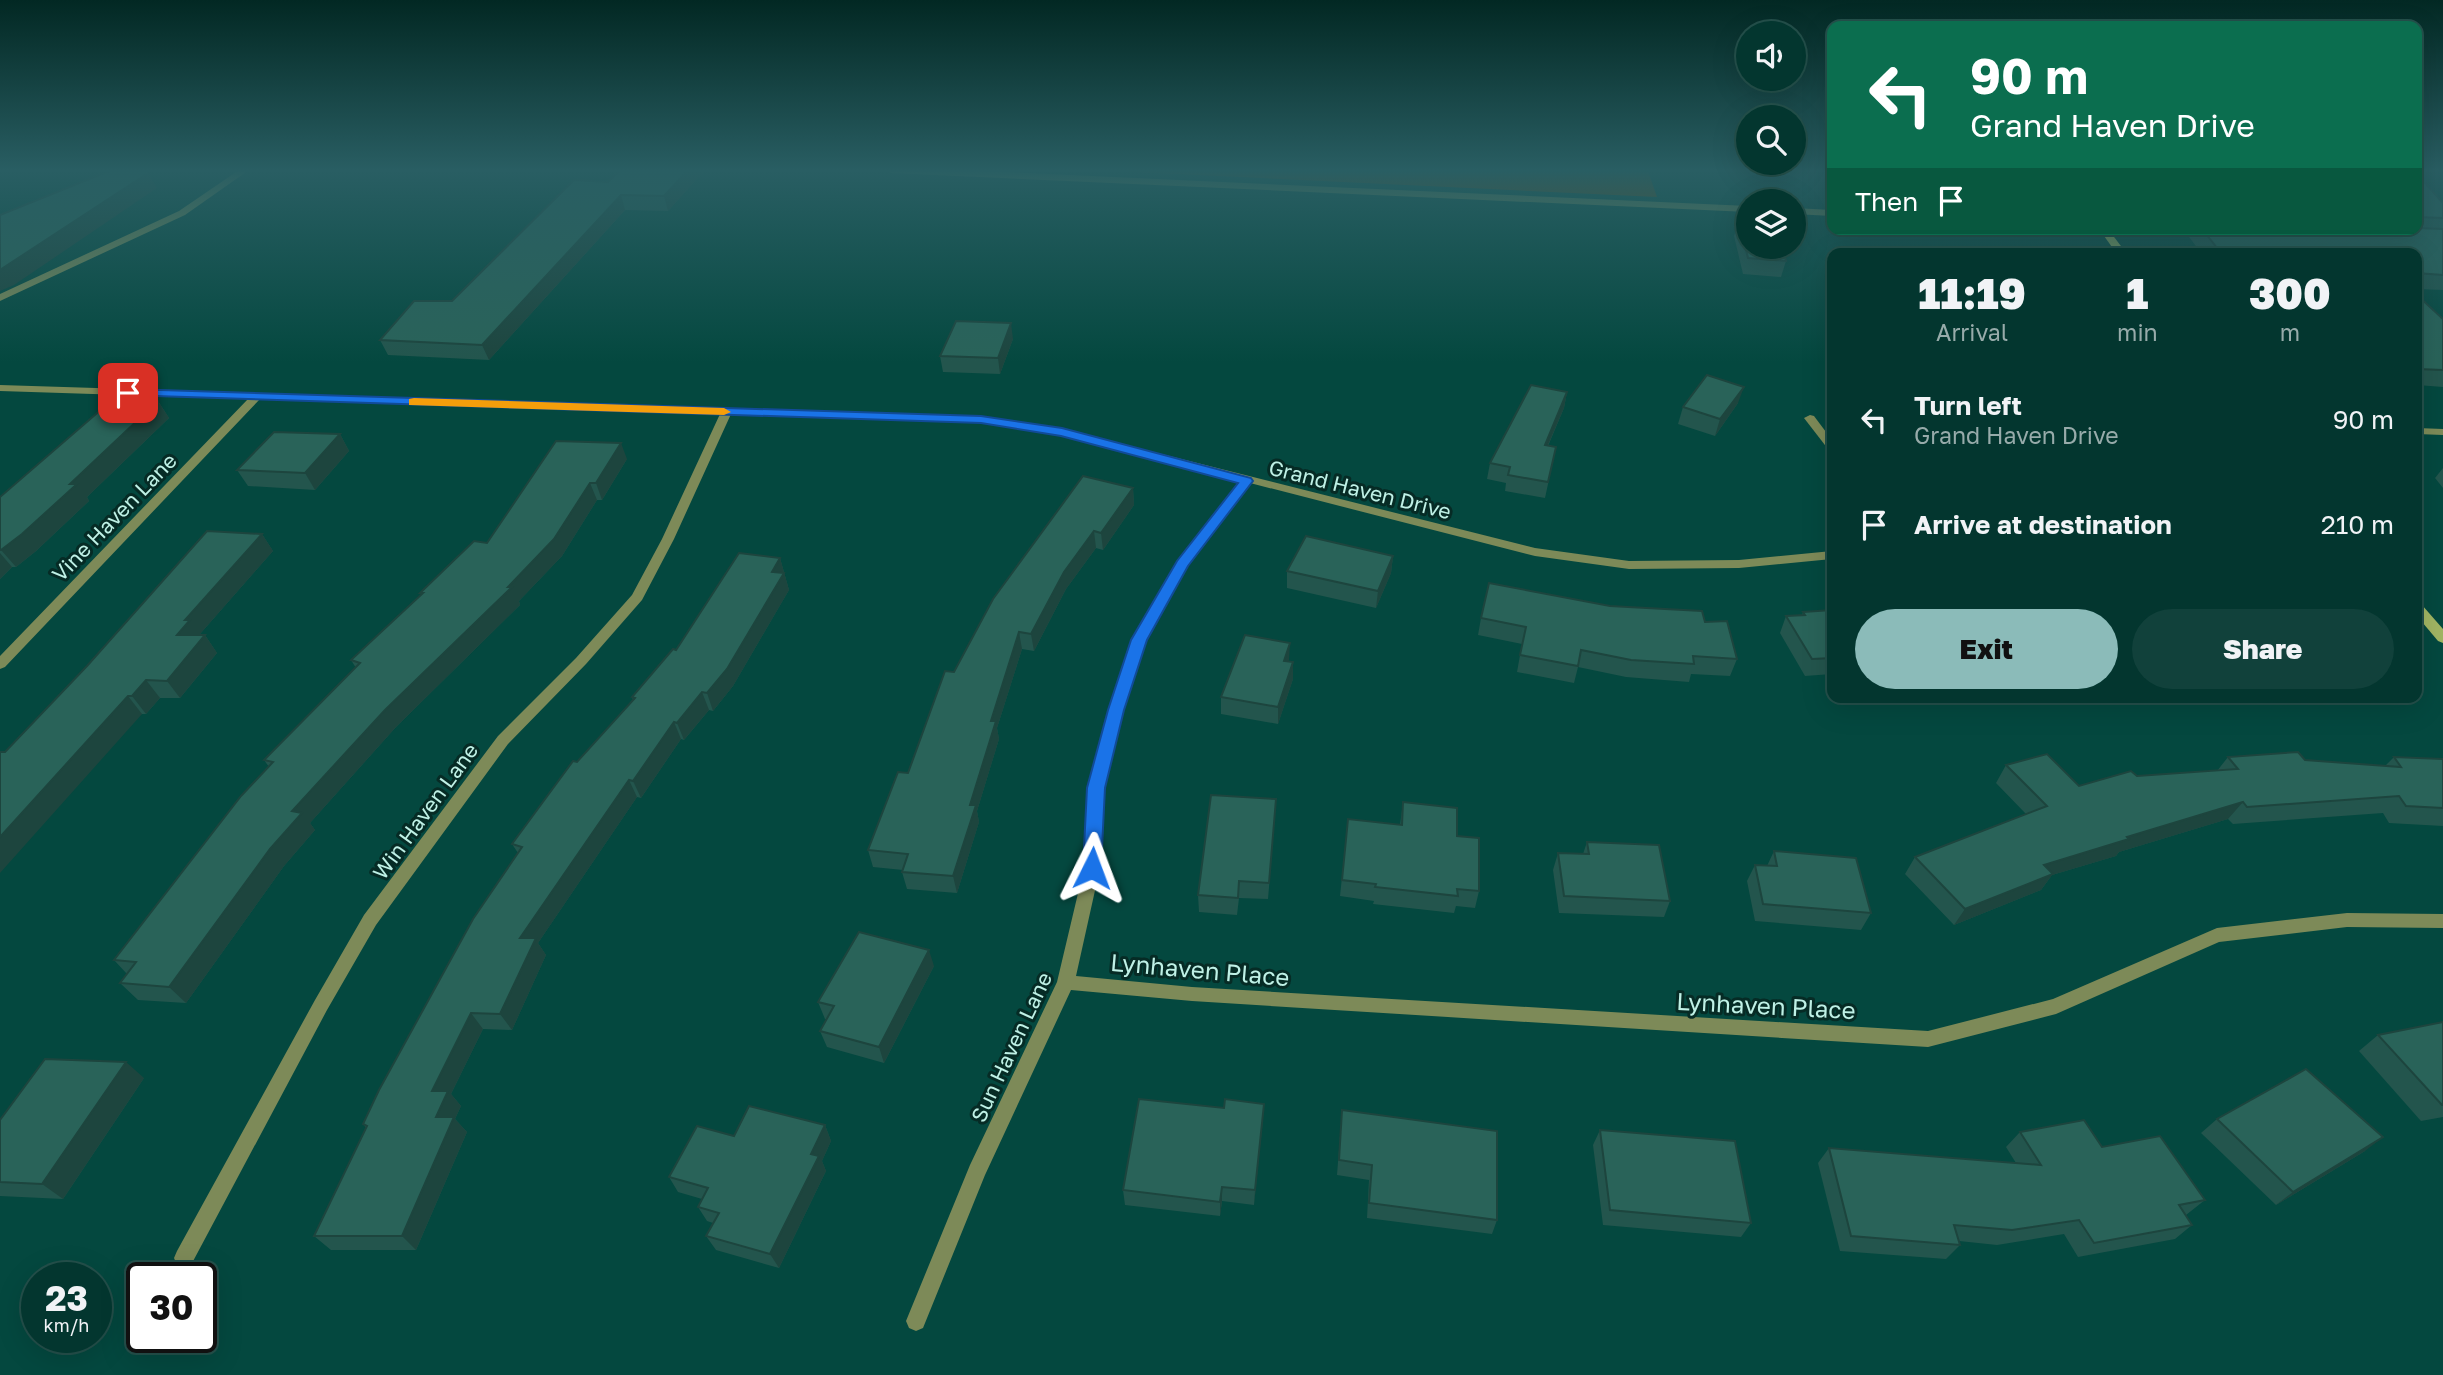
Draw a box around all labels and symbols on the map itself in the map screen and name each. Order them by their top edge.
pin [98,363,158,423]
street label: Vine Haven Lane [46,447,182,587]
street label: Grand Haven Drive [1266,454,1454,524]
street label: Win Haven Lane [367,738,483,884]
position arrow [1055,831,1129,905]
street label: Lynhaven Place [1109,947,1291,991]
street label: Sun Haven Lane [965,968,1057,1126]
street label: Lynhaven Place [1676,986,1856,1024]
speed limit sign: 30 [126,1262,217,1353]

